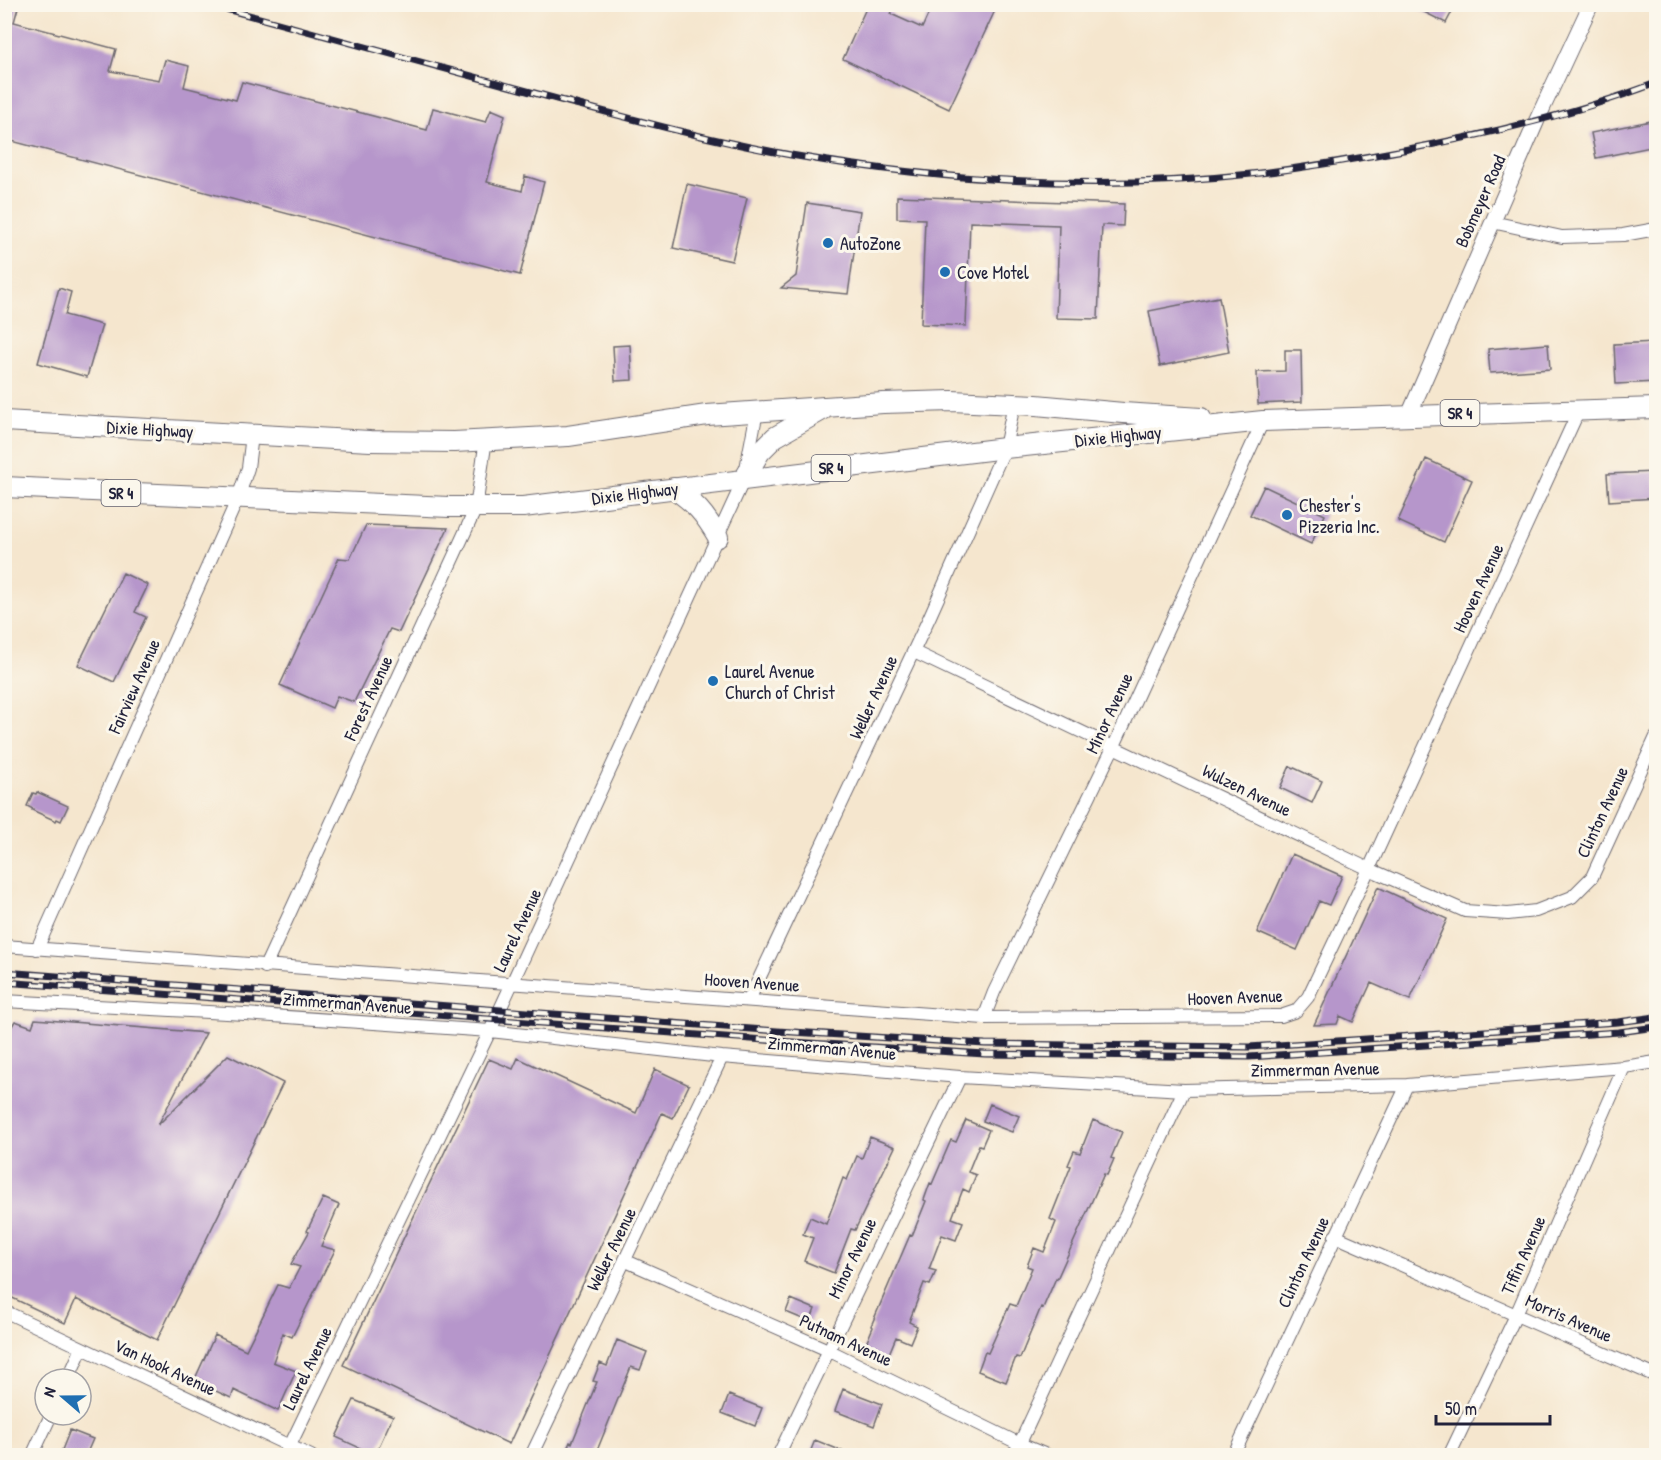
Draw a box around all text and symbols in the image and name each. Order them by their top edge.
street label: Bobmeyer Road [1449,151,1511,251]
place label: AutoZone [840,231,901,256]
marker: AutoZone [821,236,835,250]
place label: Cove Motel [957,260,1029,285]
marker: Cove Motel [938,265,952,279]
road number: SR 4 [1440,400,1480,426]
street label: Dixie Highway [106,414,194,444]
street label: Dixie Highway [1073,419,1163,453]
road number: SR 4 [812,455,850,481]
street label: Dixie Highway [590,475,680,511]
road number: SR 4 [102,480,140,506]
place label: Chester's Pizzeria Inc. [1299,493,1380,539]
marker: Chester's Pizzeria Inc. [1280,508,1294,522]
street label: Hooven Avenue [1447,540,1509,636]
street label: Fairview Avenue [102,635,166,738]
street label: Forest Avenue [337,651,399,745]
street label: Weller Avenue [843,651,903,743]
place label: Laurel Avenue Church of Christ [725,659,835,705]
street label: Minor Avenue [1079,668,1139,758]
marker: Laurel Avenue Church of Christ [706,674,720,688]
street label: Wulzen Avenue [1198,758,1296,822]
street label: Clinton Avenue [1570,762,1634,862]
street label: Laurel Avenue [487,884,547,976]
street label: Hooven Avenue [704,966,800,998]
street label: Hooven Avenue [1187,983,1283,1011]
street label: Zimmerman Avenue [282,986,412,1020]
street label: Zimmerman Avenue [767,1030,897,1066]
street label: Zimmerman Avenue [1250,1055,1380,1083]
street label: Weller Avenue [580,1203,642,1295]
street label: Clinton Avenue [1271,1212,1335,1312]
street label: Tiffin Avenue [1495,1212,1551,1298]
street label: Minor Avenue [822,1213,882,1303]
street label: Morris Avenue [1522,1288,1616,1348]
street label: Putnam Avenue [796,1308,896,1372]
street label: Laurel Avenue [276,1322,338,1414]
street label: Van Hook Avenue [110,1333,220,1401]
north arrow [33,1367,93,1427]
text: N [37,1384,61,1400]
scale bar [1436,1388,1550,1426]
text: 50 m [1445,1396,1477,1421]

